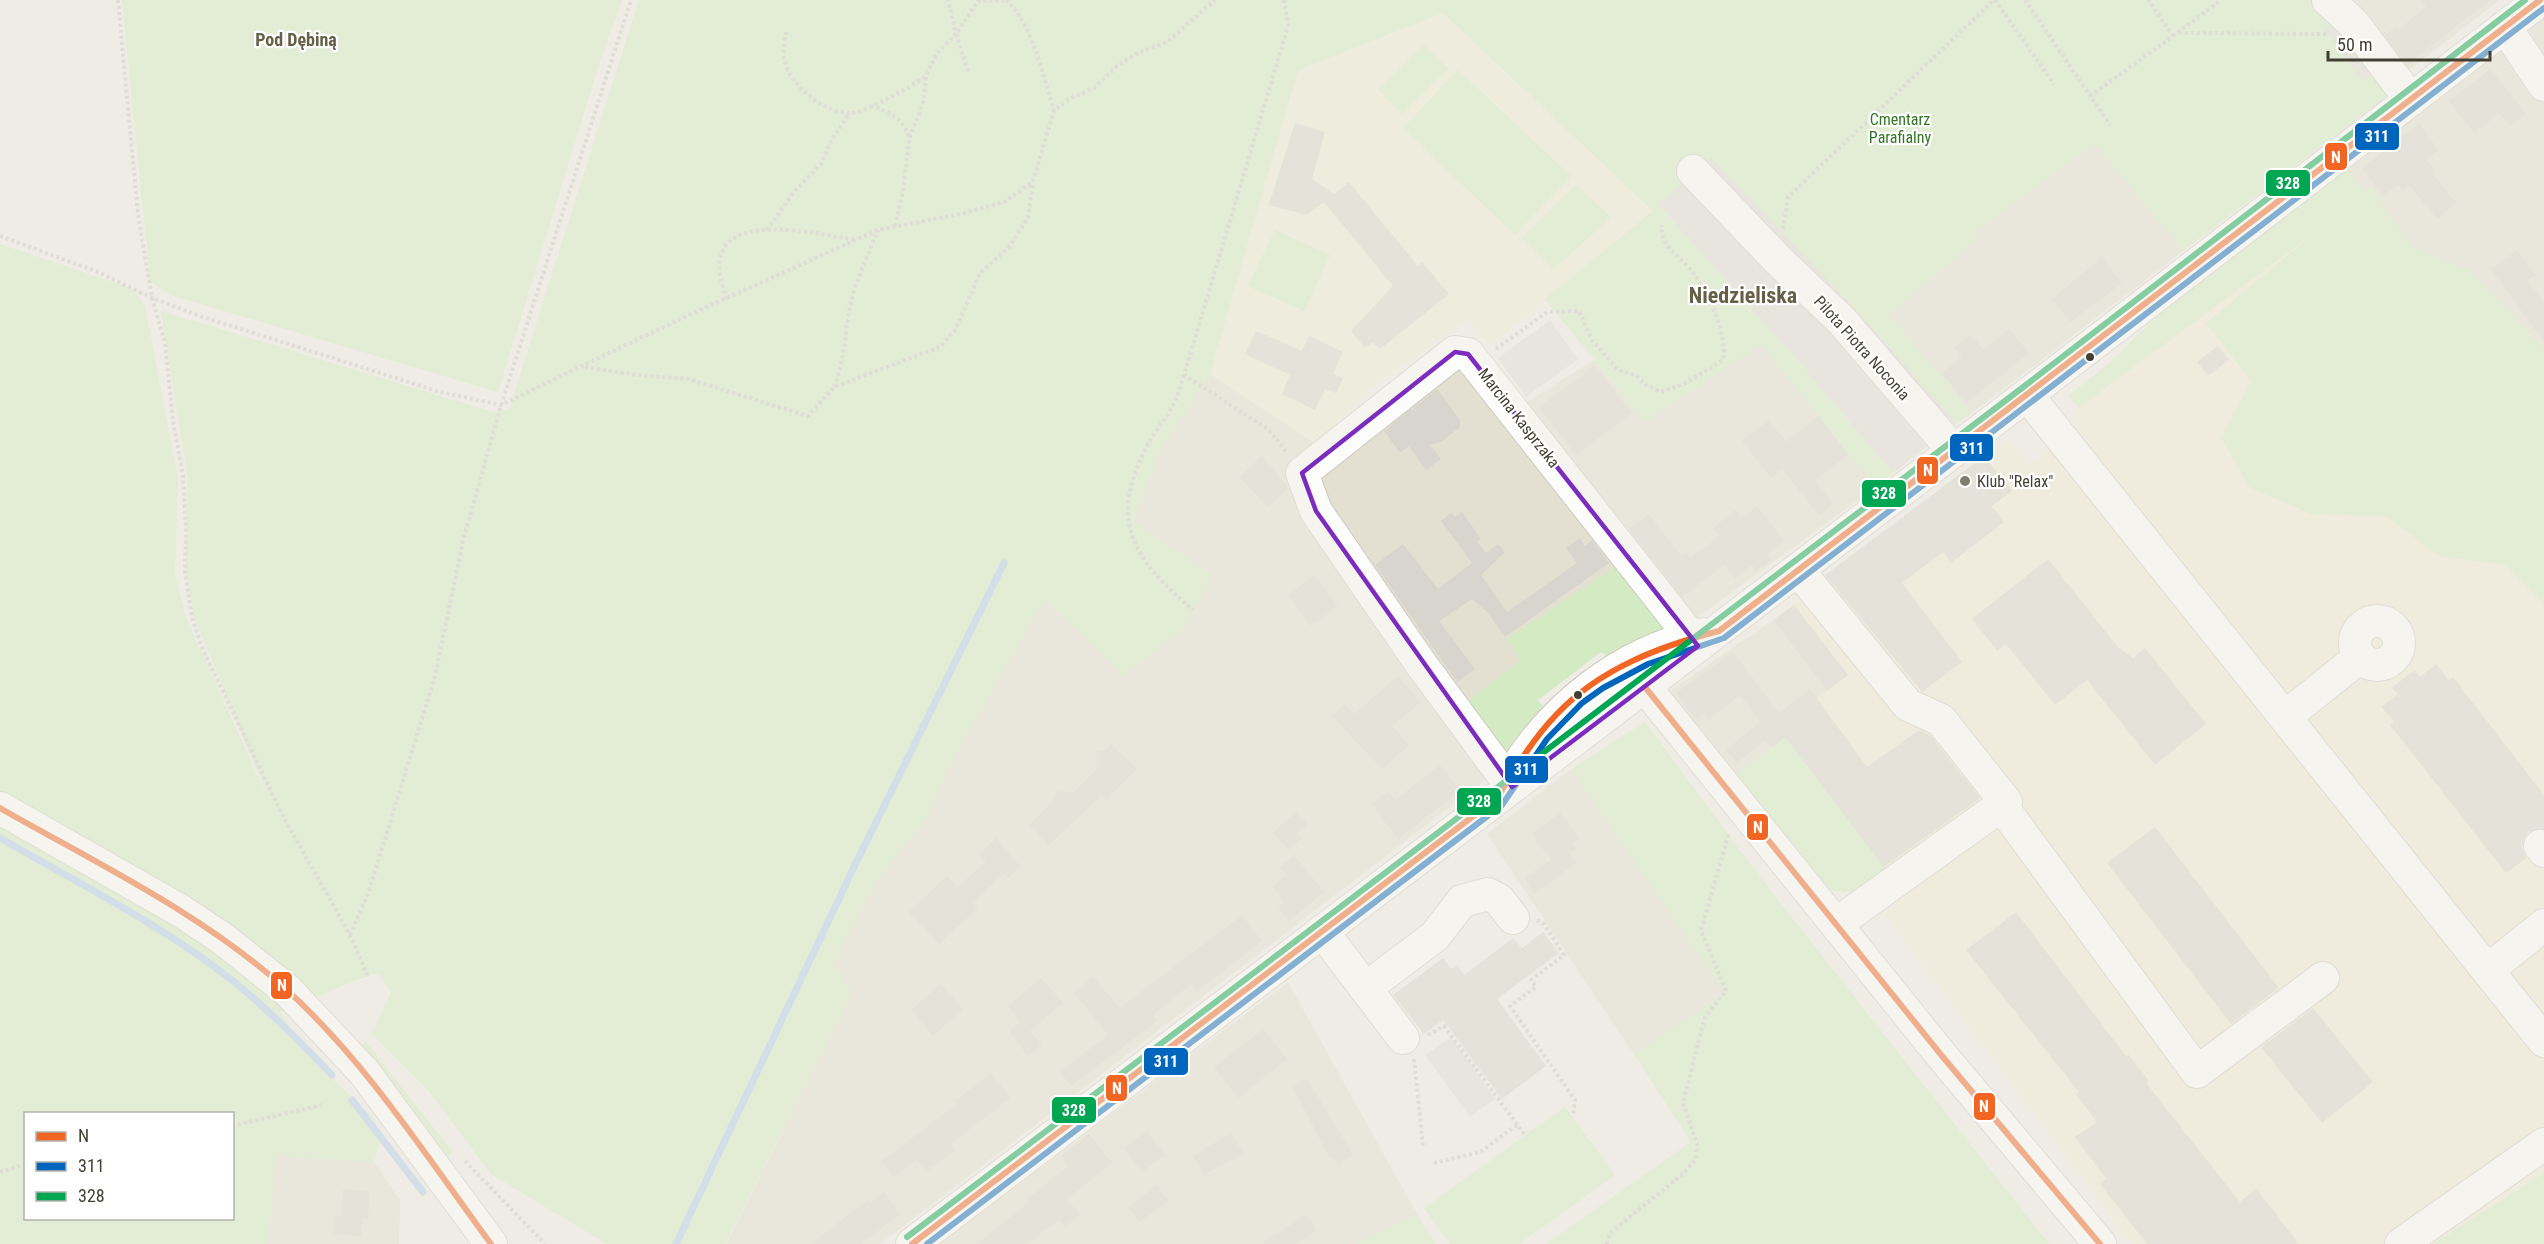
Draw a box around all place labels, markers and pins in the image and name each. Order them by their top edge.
unlabelled marker [2084,351,2096,363]
place label: Klub "Relax" [1977,472,2053,491]
marker: Klub "Relax" [1958,474,1972,488]
unlabelled marker [1572,689,1584,701]

